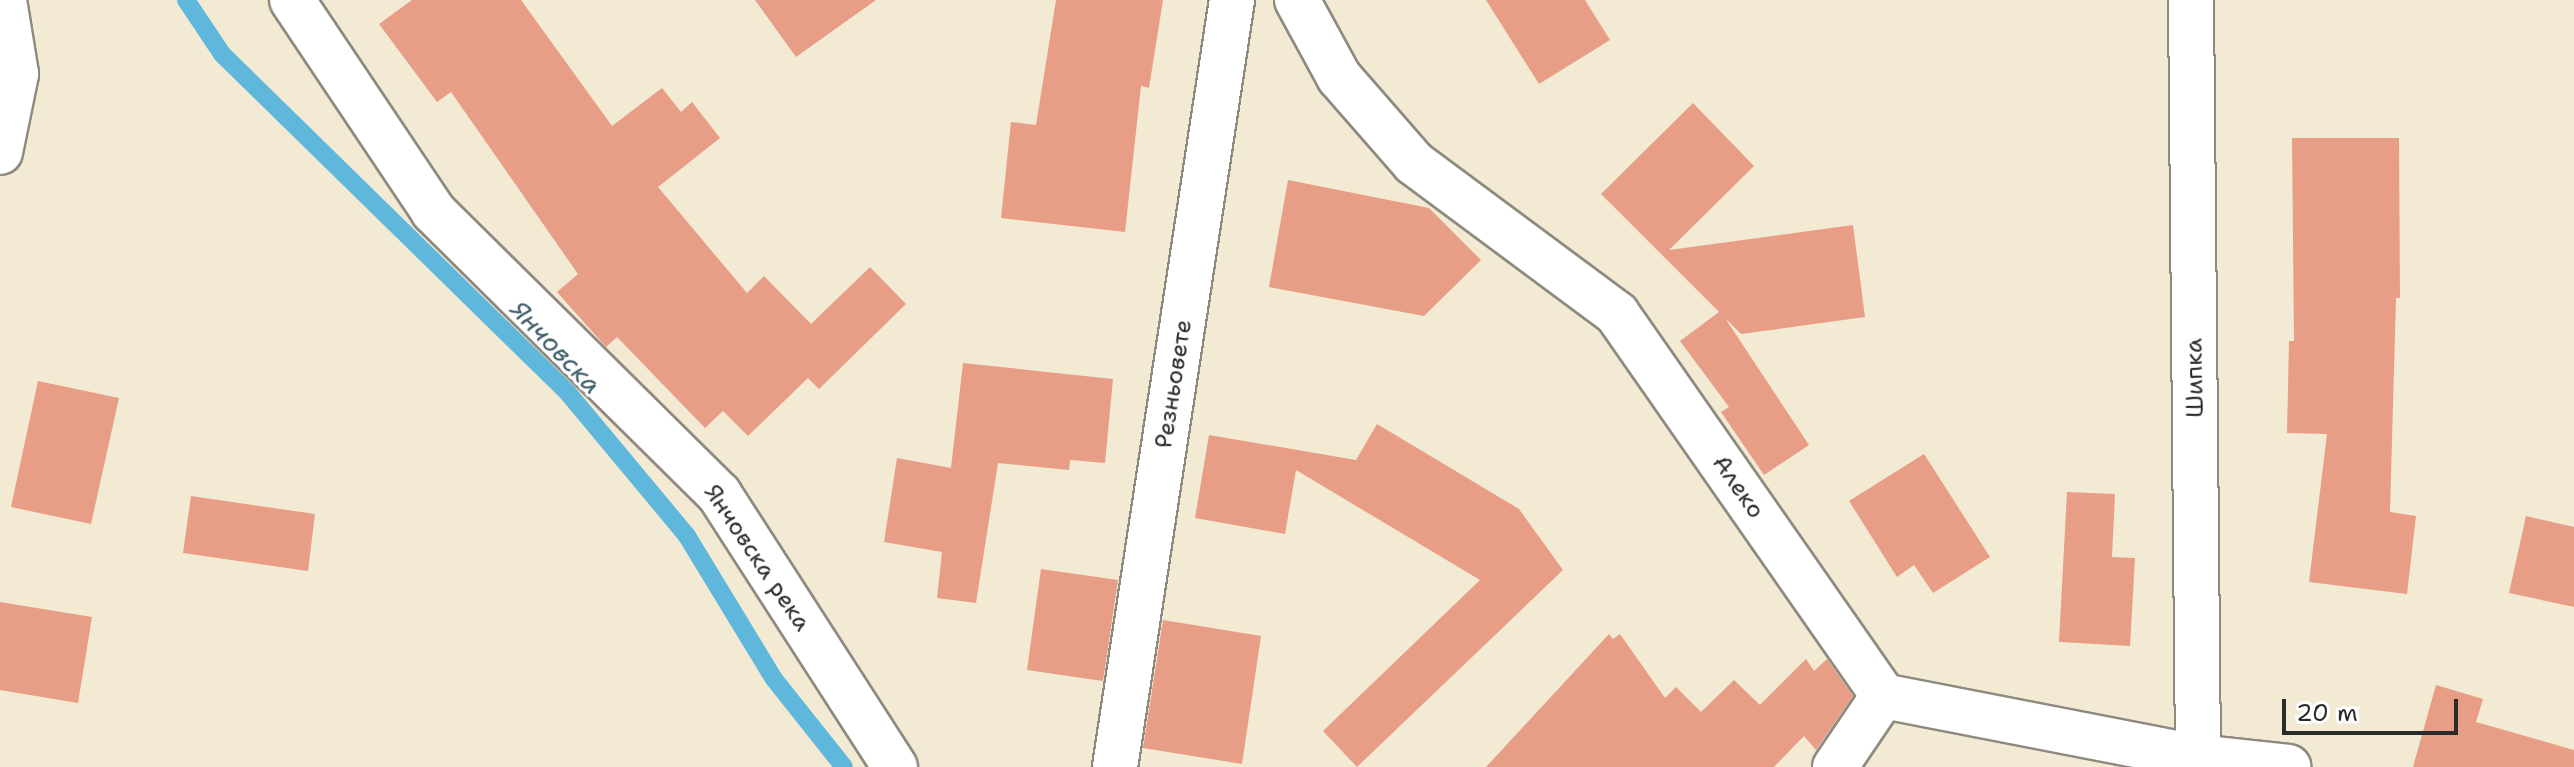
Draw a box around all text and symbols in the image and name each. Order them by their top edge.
water label: Янчовска [504,294,608,400]
street label: Резньовете [1150,318,1198,450]
street label: Шипка [2180,338,2210,418]
street label: Алеко [1706,450,1770,524]
street label: Янчовска река [697,479,817,637]
scale bar [2286,683,2462,733]
text: 20 m [2296,697,2358,729]

